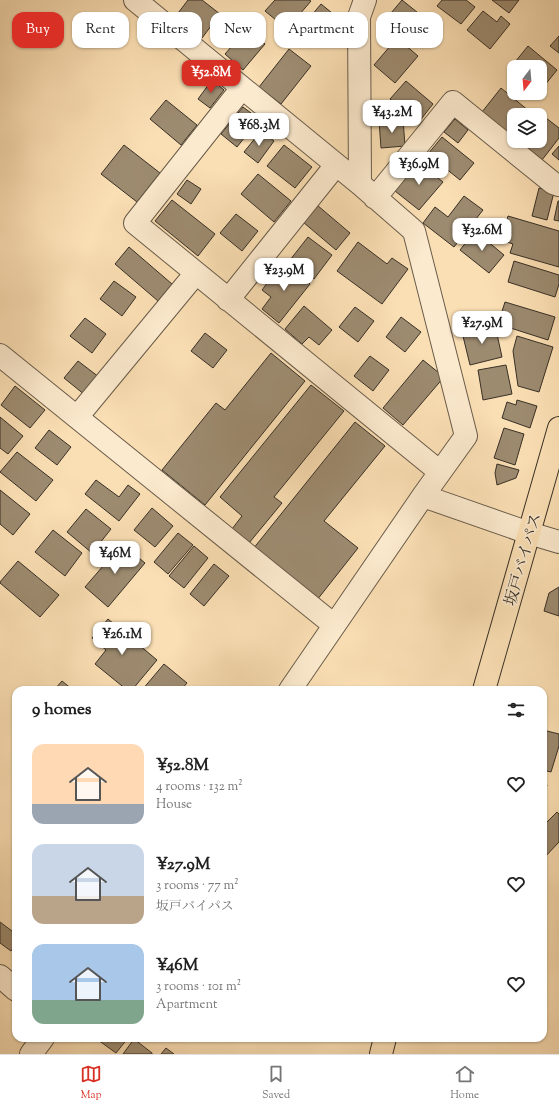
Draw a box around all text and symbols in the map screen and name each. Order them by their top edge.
chip: Buy [12,12,64,48]
chip: Rent [72,12,129,48]
chip: Filters [137,12,202,48]
chip: New [210,12,266,48]
chip: Apartment [274,12,368,48]
chip: House [376,12,443,48]
pin: ¥52.8M [178,60,244,94]
north arrow [507,60,547,100]
map controls [507,60,547,148]
text: ¥52.8M [191,64,231,82]
pin: ¥43.2M [359,100,425,134]
text: ¥43.2M [372,104,412,122]
button: layers [507,108,547,148]
pin: ¥68.3M [226,113,292,147]
text: ¥68.3M [238,117,280,135]
pin: ¥36.9M [386,152,452,186]
text: ¥36.9M [398,156,440,174]
pin: ¥32.6M [449,218,515,252]
text: ¥32.6M [461,222,503,240]
pin: ¥23.9M [251,258,317,292]
text: ¥23.9M [264,262,304,280]
pin: ¥27.9M [449,311,515,345]
text: ¥27.9M [461,315,503,333]
street label: 坂戸バイパス [500,511,549,609]
pin: ¥46M [91,541,139,575]
text: ¥46M [99,545,131,563]
pin: ¥26.1M [89,622,155,656]
text: ¥26.1M [102,626,142,644]
text: 9 homes [32,698,91,722]
icon: filters [505,699,527,721]
text: ¥52.8M [156,754,209,778]
icon: home [64,760,112,808]
icon: heart [505,773,527,795]
text: 4 rooms · 132 m² [156,778,243,796]
text: House [156,796,192,814]
text: ¥27.9M [156,853,210,877]
icon: home [64,860,112,908]
icon: heart [505,873,527,895]
text: 3 rooms · 77 m² [156,877,239,895]
text: 坂戸バイパス [156,898,234,916]
text: ¥46M [156,954,198,978]
icon: home [64,960,112,1008]
icon: heart [505,973,527,995]
text: 3 rooms · 101 m² [156,978,241,996]
text: Apartment [156,996,217,1014]
tab: Map [80,1063,102,1103]
tab: Saved [262,1063,290,1103]
tab: Home [450,1063,479,1103]

